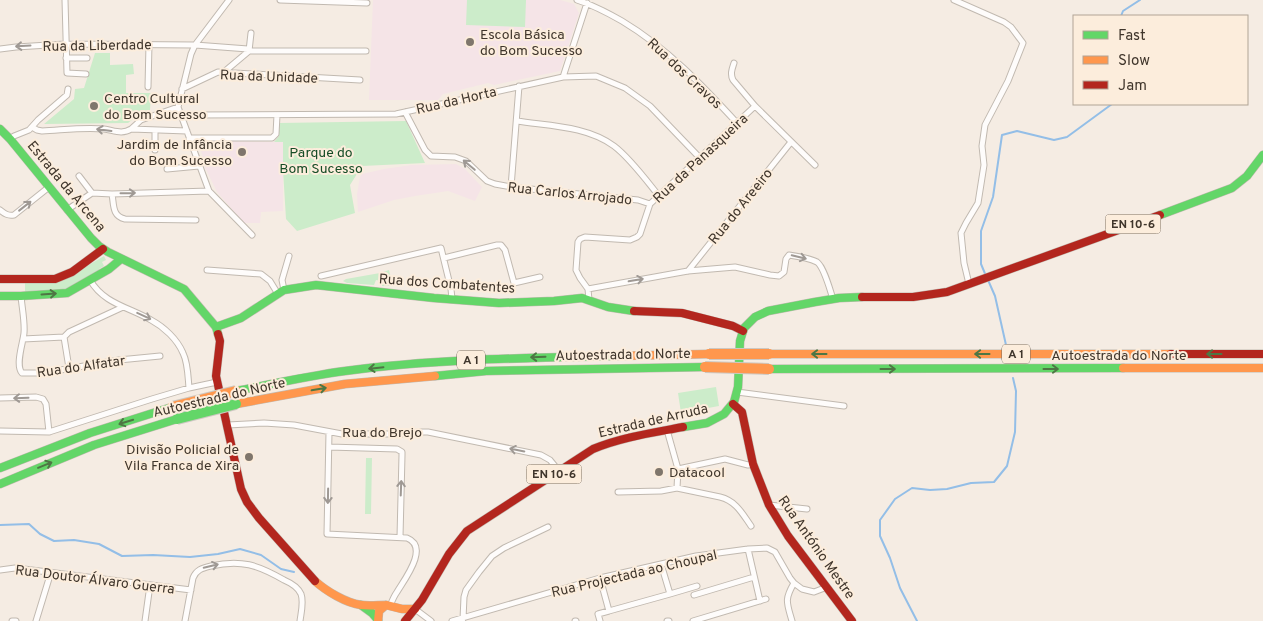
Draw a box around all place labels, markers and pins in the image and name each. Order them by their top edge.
place label: Escola Básica do Bom Sucesso [480,27,583,60]
marker: Escola Básica do Bom Sucesso [464,36,476,48]
place label: Centro Cultural do Bom Sucesso [104,91,207,124]
marker: Centro Cultural do Bom Sucesso [88,100,100,112]
place label: Jardim de Infância do Bom Sucesso [117,137,232,170]
marker: Jardim de Infância do Bom Sucesso [236,146,248,158]
place label: Divisão Policial de Vila Franca de Xira [124,442,239,475]
marker: Divisão Policial de Vila Franca de Xira [243,451,255,463]
place label: Datacool [669,465,725,482]
marker: Datacool [653,466,665,478]

